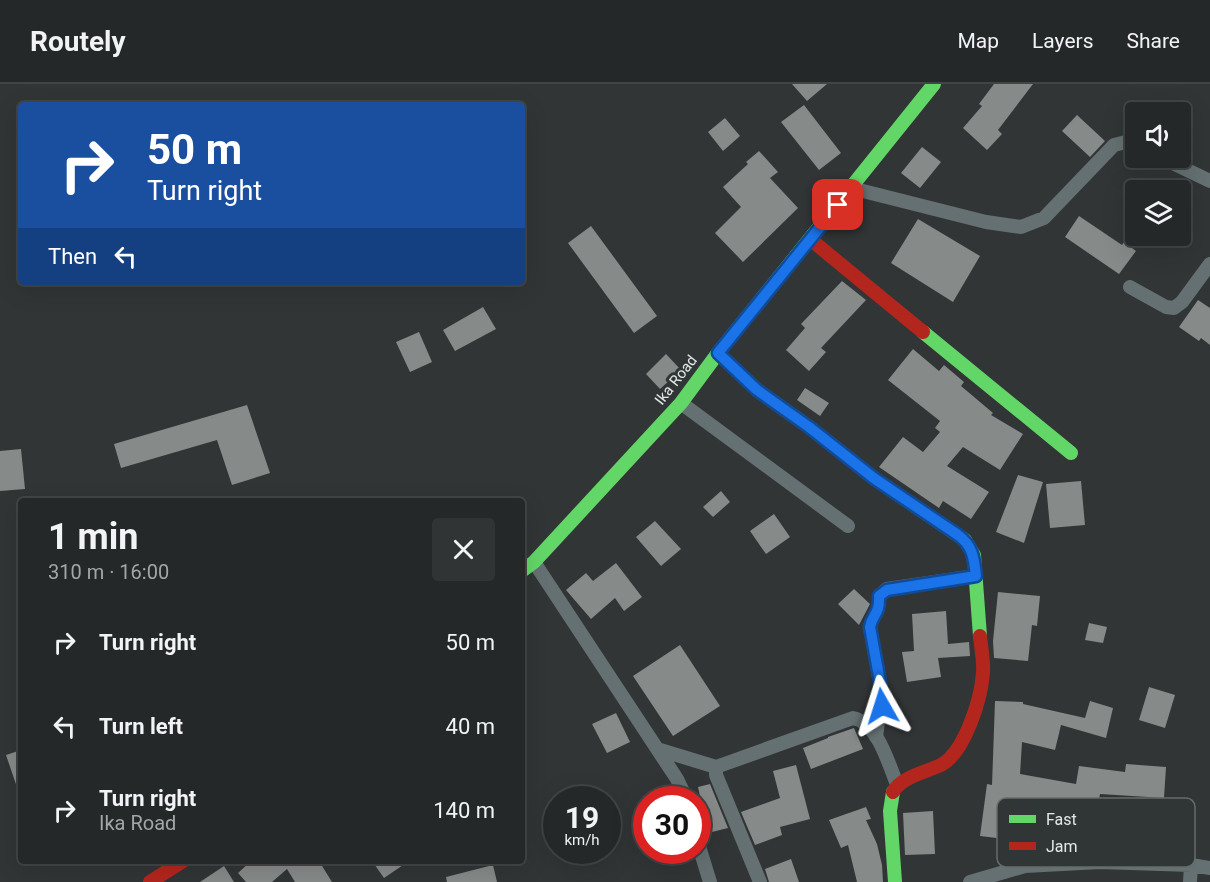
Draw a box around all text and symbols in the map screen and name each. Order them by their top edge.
text: Routely [30,25,126,58]
text: Map [957,29,999,53]
text: Layers [1032,29,1093,53]
text: Share [1126,29,1180,53]
map controls [1125,102,1191,246]
button: sound [1125,102,1191,168]
text: 50 m [147,125,242,174]
icon: right [48,126,126,204]
text: Turn right [147,175,262,207]
pin [812,179,863,230]
button: layers [1125,180,1191,246]
icon: arrive [821,188,854,221]
icon: left [109,240,142,273]
text: Then [48,244,97,269]
street label: Ika Road [651,352,701,408]
text: 1 min [48,516,139,558]
button: close [432,518,495,581]
text: 310 m · 16:00 [48,560,169,584]
icon: right [48,626,81,659]
text: Turn right [99,630,196,655]
text: 50 m [446,630,495,655]
position arrow [850,674,914,738]
icon: left [48,710,81,743]
text: Turn left [99,714,183,739]
text: 40 m [446,714,495,739]
text: Turn right [99,786,196,811]
speed limit sign: 30 [633,786,711,864]
icon: right [48,794,81,827]
text: 140 m [433,798,495,823]
legend [997,798,1195,867]
text: 19 [565,800,599,835]
text: Fast [1046,810,1077,829]
text: Ika Road [99,811,176,835]
text: km/h [564,831,600,849]
text: Jam [1046,837,1078,856]

